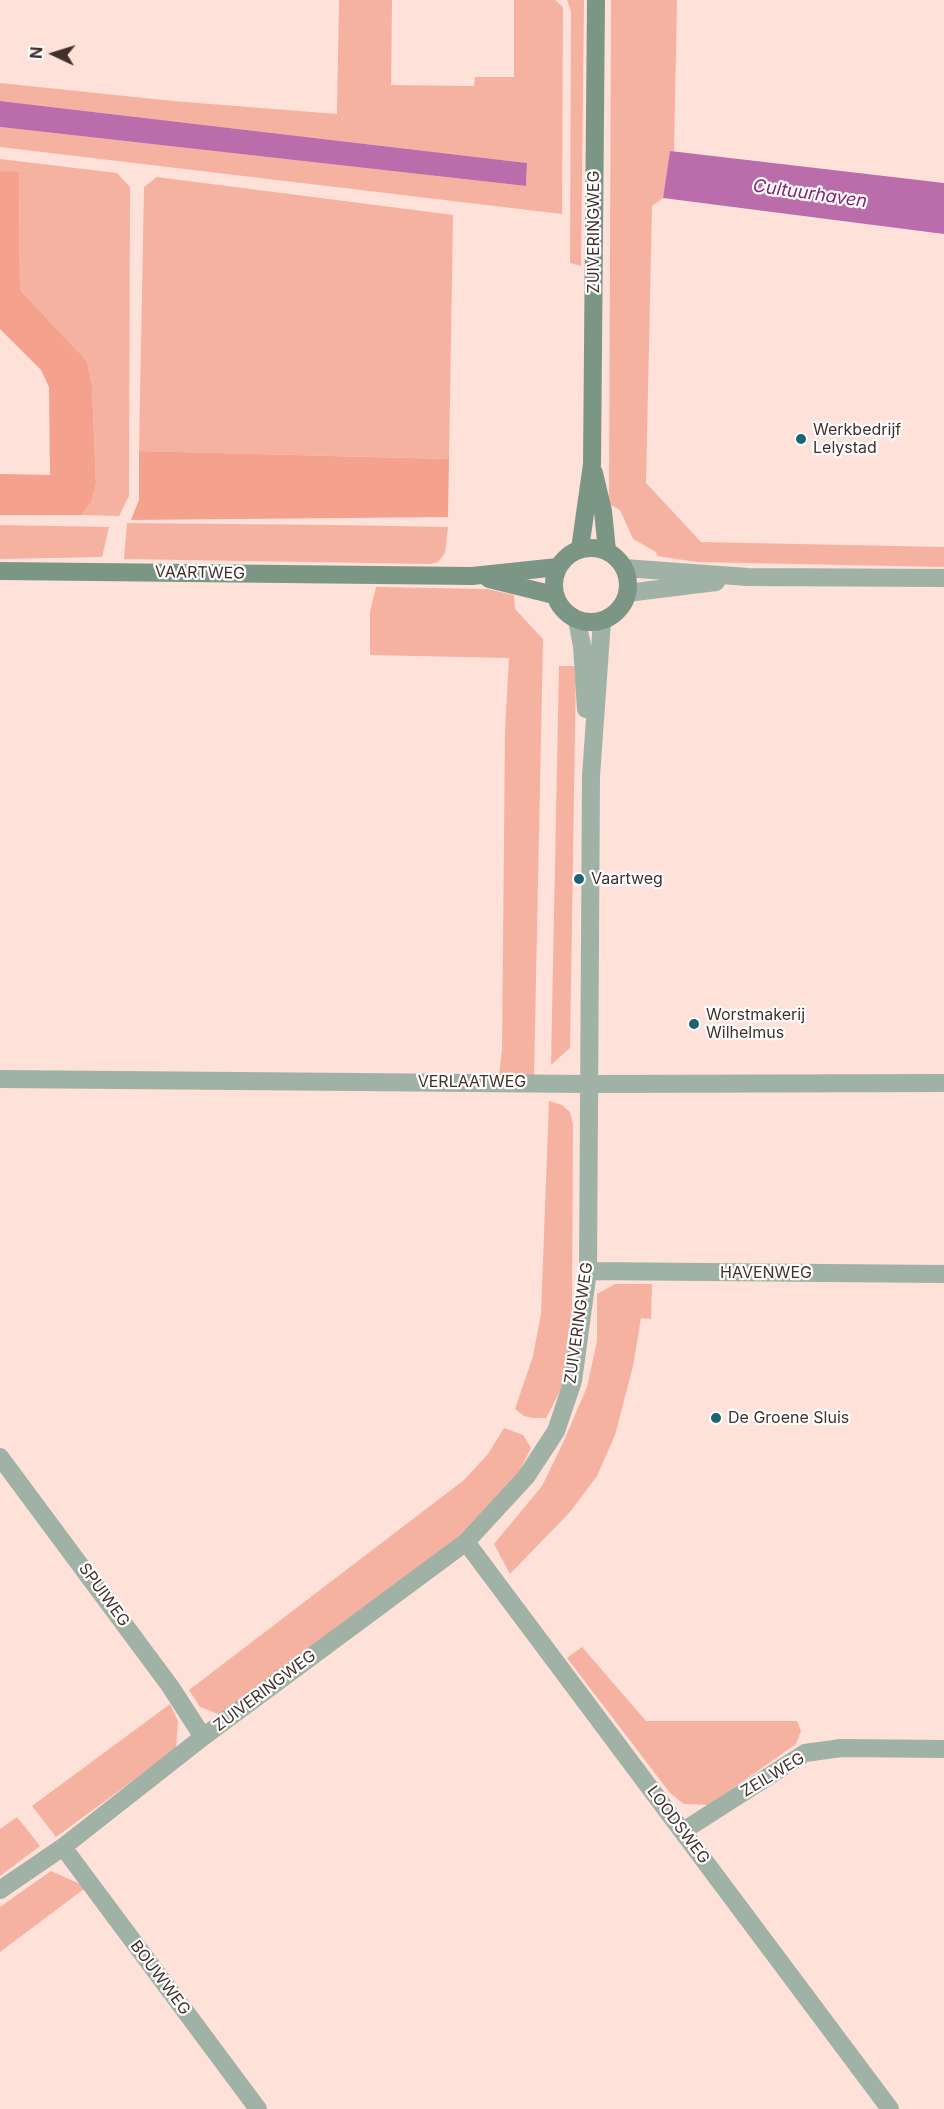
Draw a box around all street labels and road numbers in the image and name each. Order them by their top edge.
street label: ZUIVERINGWEG [584,171,604,293]
street label: VAARTWEG [155,563,245,583]
street label: VERLAATWEG [418,1072,526,1092]
street label: ZUIVERINGWEG [561,1261,597,1385]
street label: HAVENWEG [720,1263,812,1283]
street label: SPUIWEG [74,1559,134,1631]
street label: ZUIVERINGWEG [210,1646,320,1736]
street label: ZEILWEG [738,1749,808,1801]
street label: LOODSWEG [643,1782,713,1868]
street label: BOUWWEG [126,1937,194,2019]

